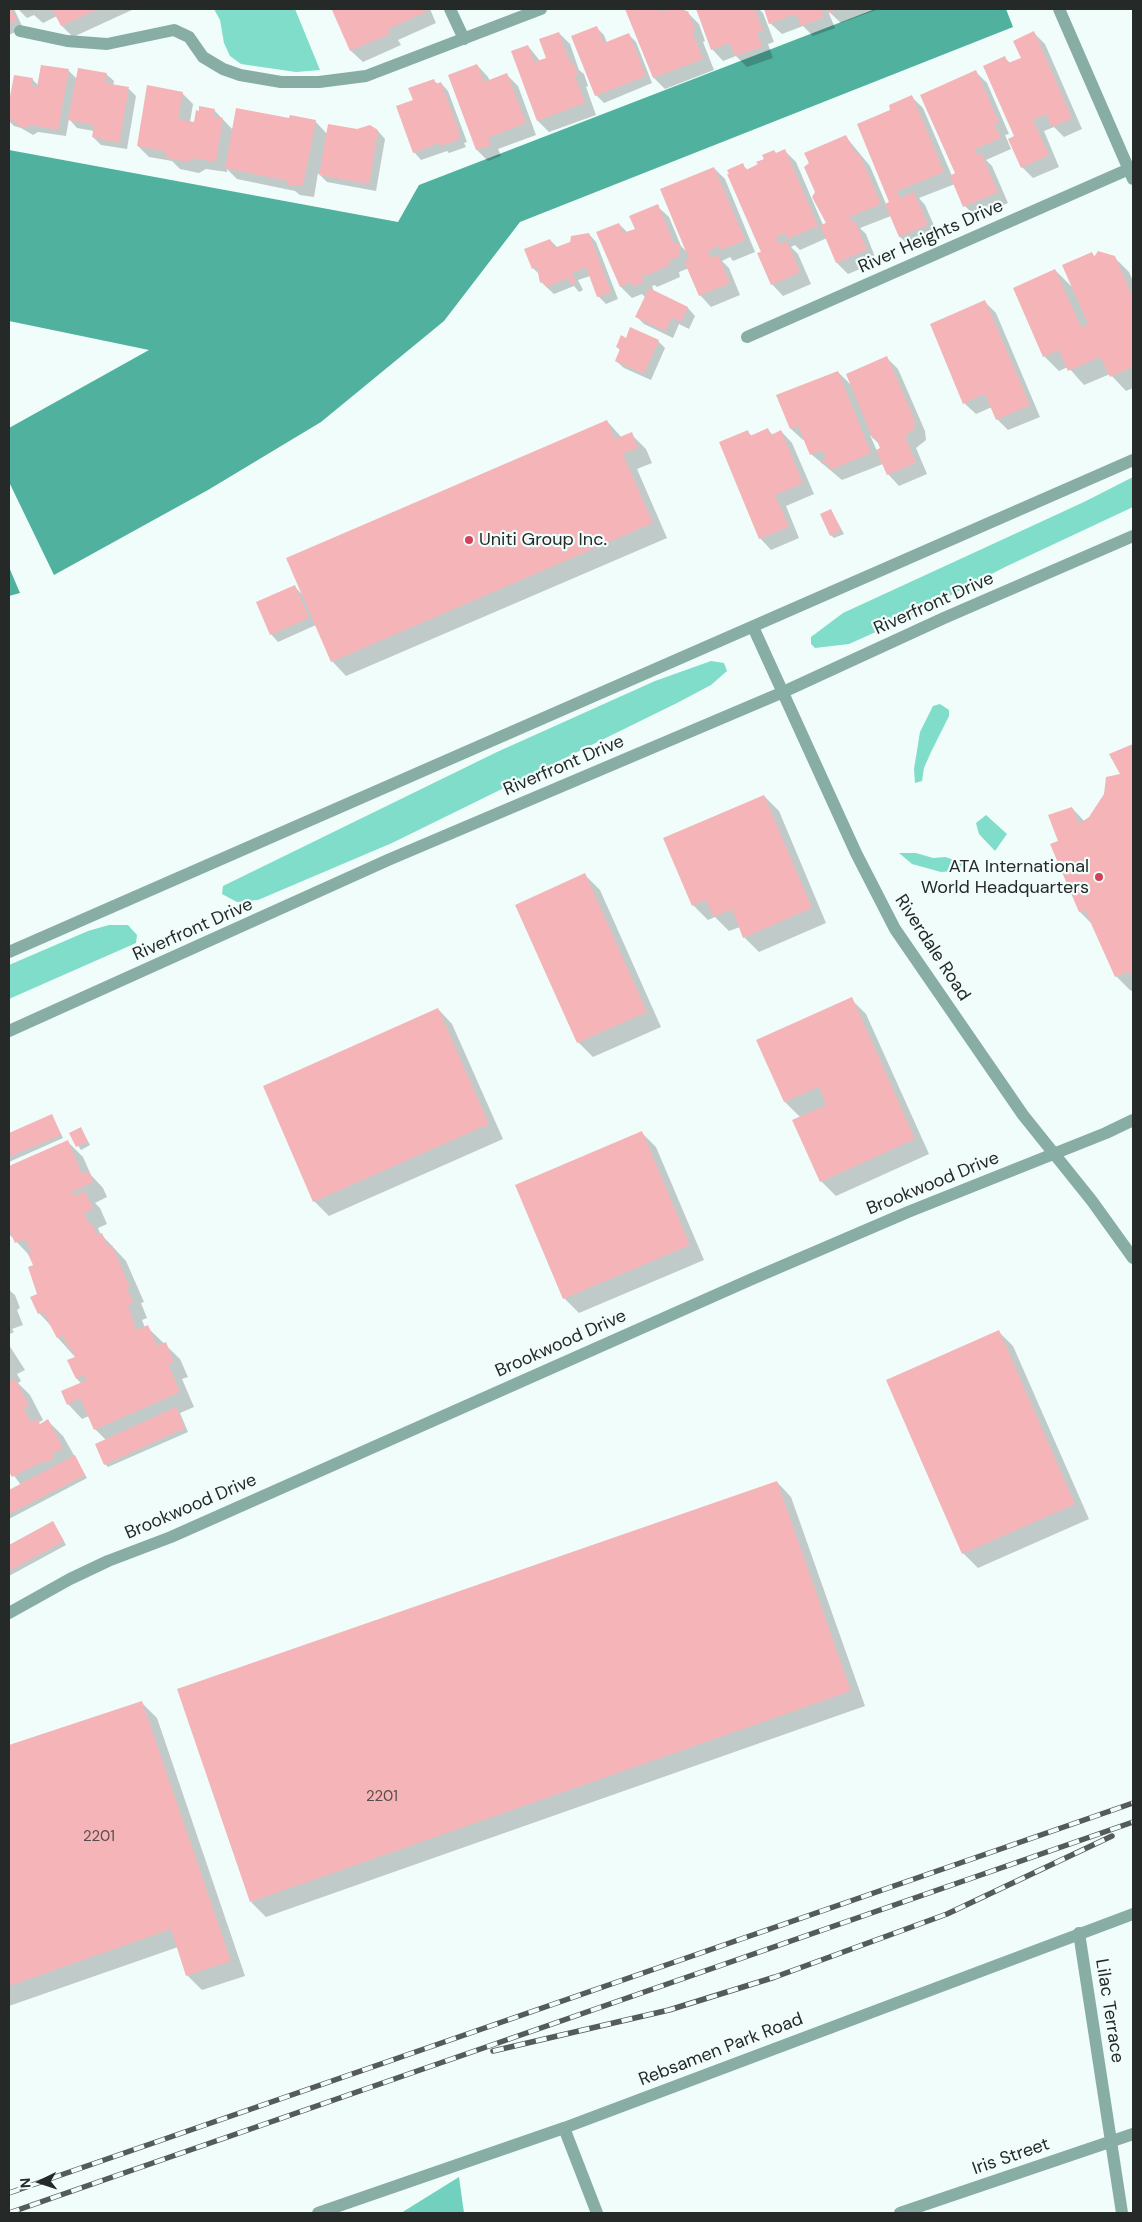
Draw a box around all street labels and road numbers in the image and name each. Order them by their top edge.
street label: River Heights Drive [855,195,1007,279]
street label: Riverfront Drive [871,568,997,640]
street label: Riverfront Drive [500,731,628,801]
street label: Riverdale Road [890,891,974,1005]
street label: Riverfront Drive [130,894,256,966]
street label: Brookwood Drive [864,1148,1002,1220]
street label: Brookwood Drive [492,1305,630,1383]
street label: Brookwood Drive [122,1470,260,1544]
street label: Lilac Terrace [1090,1957,1128,2065]
street label: Rebsamen Park Road [636,2009,806,2091]
street label: Iris Street [970,2134,1052,2180]

